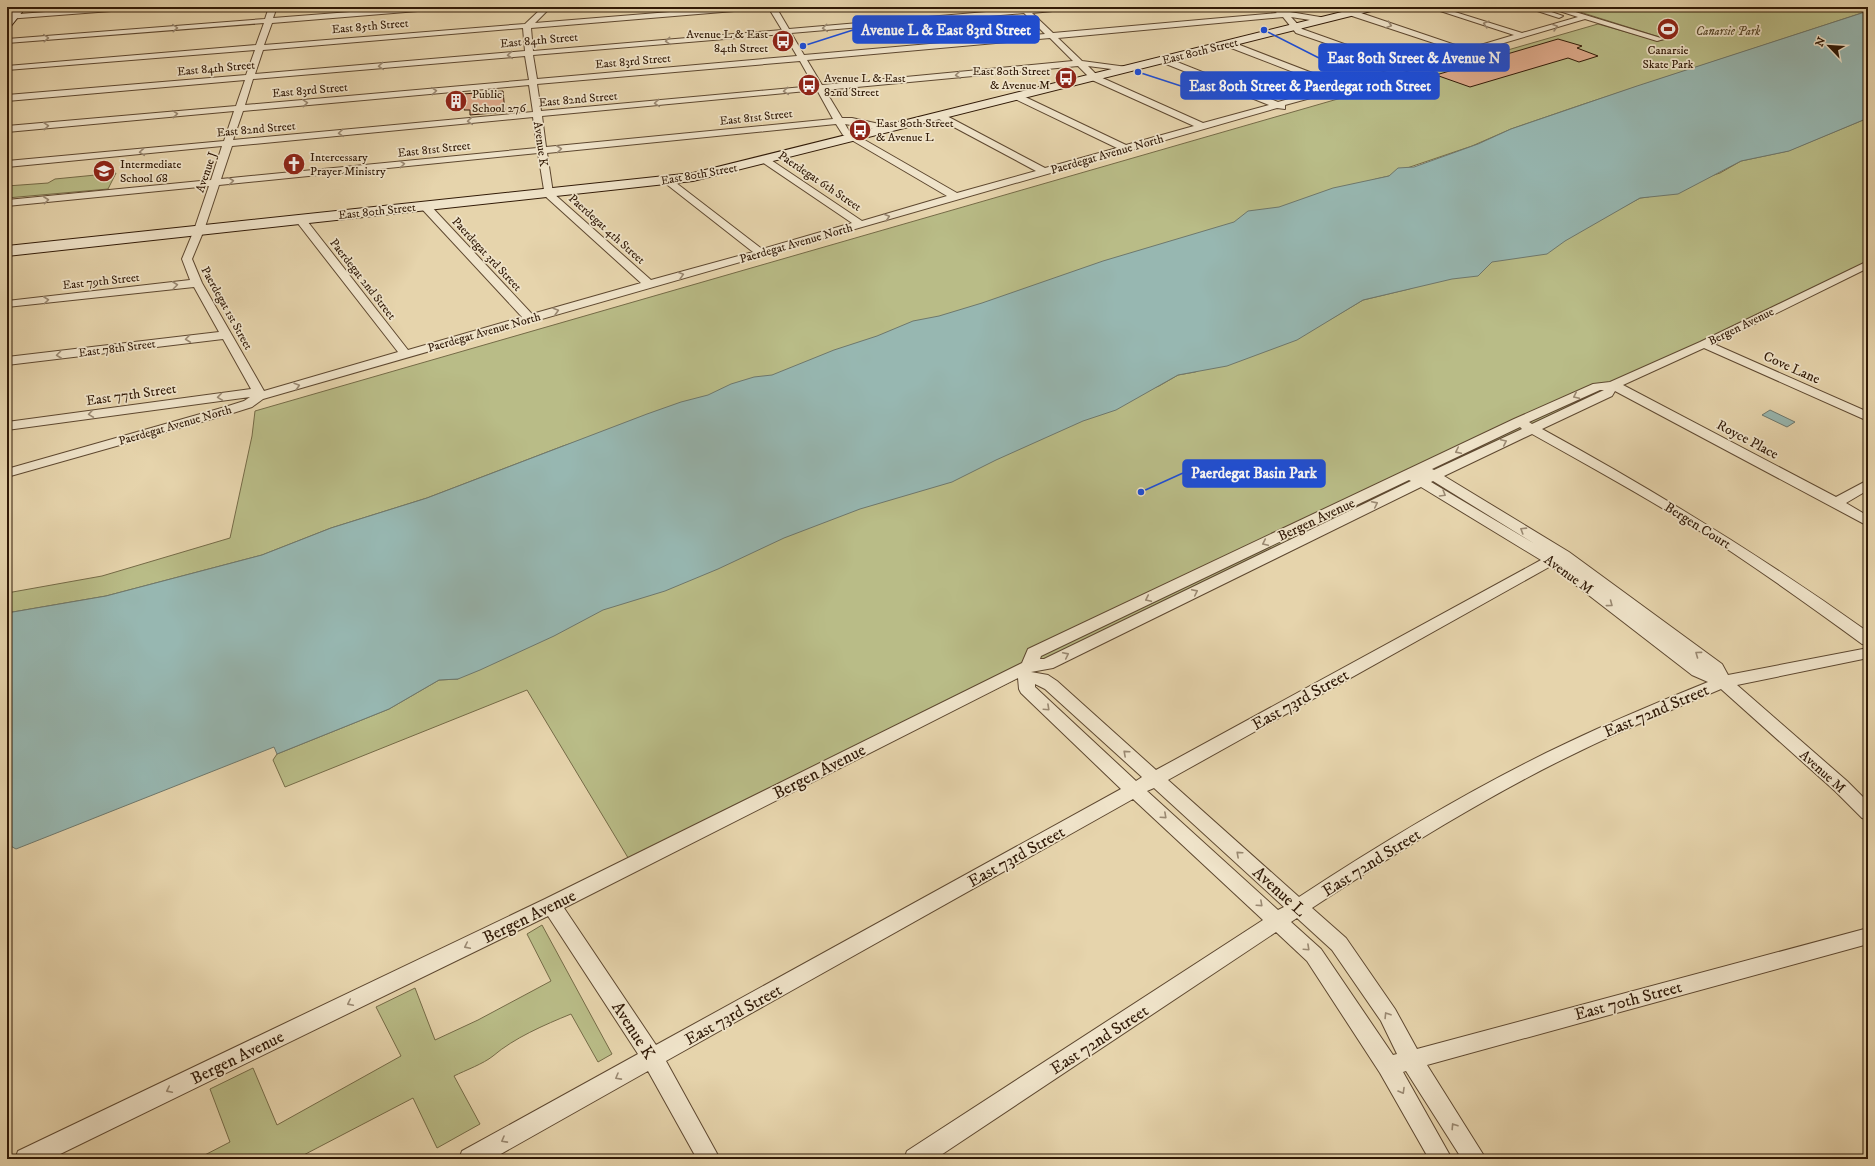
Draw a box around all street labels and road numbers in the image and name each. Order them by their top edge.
street label: East 85th Street [331,16,409,37]
street label: East 84th Street [500,30,579,51]
street label: East 80th Street [1161,35,1240,68]
street label: East 83rd Street [595,51,672,72]
street label: East 84th Street [177,58,256,79]
street label: East 83rd Street [272,80,349,101]
street label: East 82nd Street [538,89,618,110]
street label: East 81st Street [719,106,793,129]
street label: East 82nd Street [216,119,296,140]
street label: Avenue K [530,120,551,168]
street label: Paerdegat Avenue North [1049,131,1166,178]
street label: East 81st Street [397,138,471,161]
street label: Paerdegat 6th Street [775,148,864,215]
street label: Avenue J [193,150,220,194]
street label: East 80th Street [660,160,739,189]
street label: Paerdegat 4th Street [565,191,648,268]
street label: East 80th Street [338,200,417,223]
street label: Paerdegat 3rd Street [449,214,525,295]
street label: Paerdegat Avenue North [738,220,855,267]
street label: Paerdegat 2nd Street [326,236,399,323]
street label: Paerdegat 1st Street [197,264,256,353]
street label: East 79th Street [62,270,140,293]
street label: Bergen Avenue [1706,304,1777,349]
street label: Paerdegat Avenue North [426,309,543,356]
street label: East 78th Street [78,336,157,361]
street label: Cove Lane [1760,347,1823,388]
street label: East 77th Street [85,380,178,410]
street label: Paerdegat Avenue North [117,402,234,449]
street label: Royce Place [1714,416,1782,464]
street label: Bergen Avenue [1275,494,1358,546]
street label: Bergen Court [1661,498,1735,554]
street label: Avenue M [1540,551,1597,599]
street label: East 73rd Street [1248,664,1353,736]
street label: East 72nd Street [1600,679,1713,743]
street label: Bergen Avenue [769,739,869,805]
street label: Avenue M [1795,746,1849,797]
street label: East 73rd Street [964,821,1069,893]
street label: East 72nd Street [1318,823,1426,902]
street label: Avenue L [1248,862,1311,922]
street label: Bergen Avenue [479,885,580,949]
street label: East 70th Street [1572,976,1685,1026]
street label: East 73rd Street [681,979,786,1051]
street label: Avenue K [606,997,660,1064]
street label: East 72nd Street [1046,1000,1153,1080]
street label: Bergen Avenue [187,1026,288,1090]

